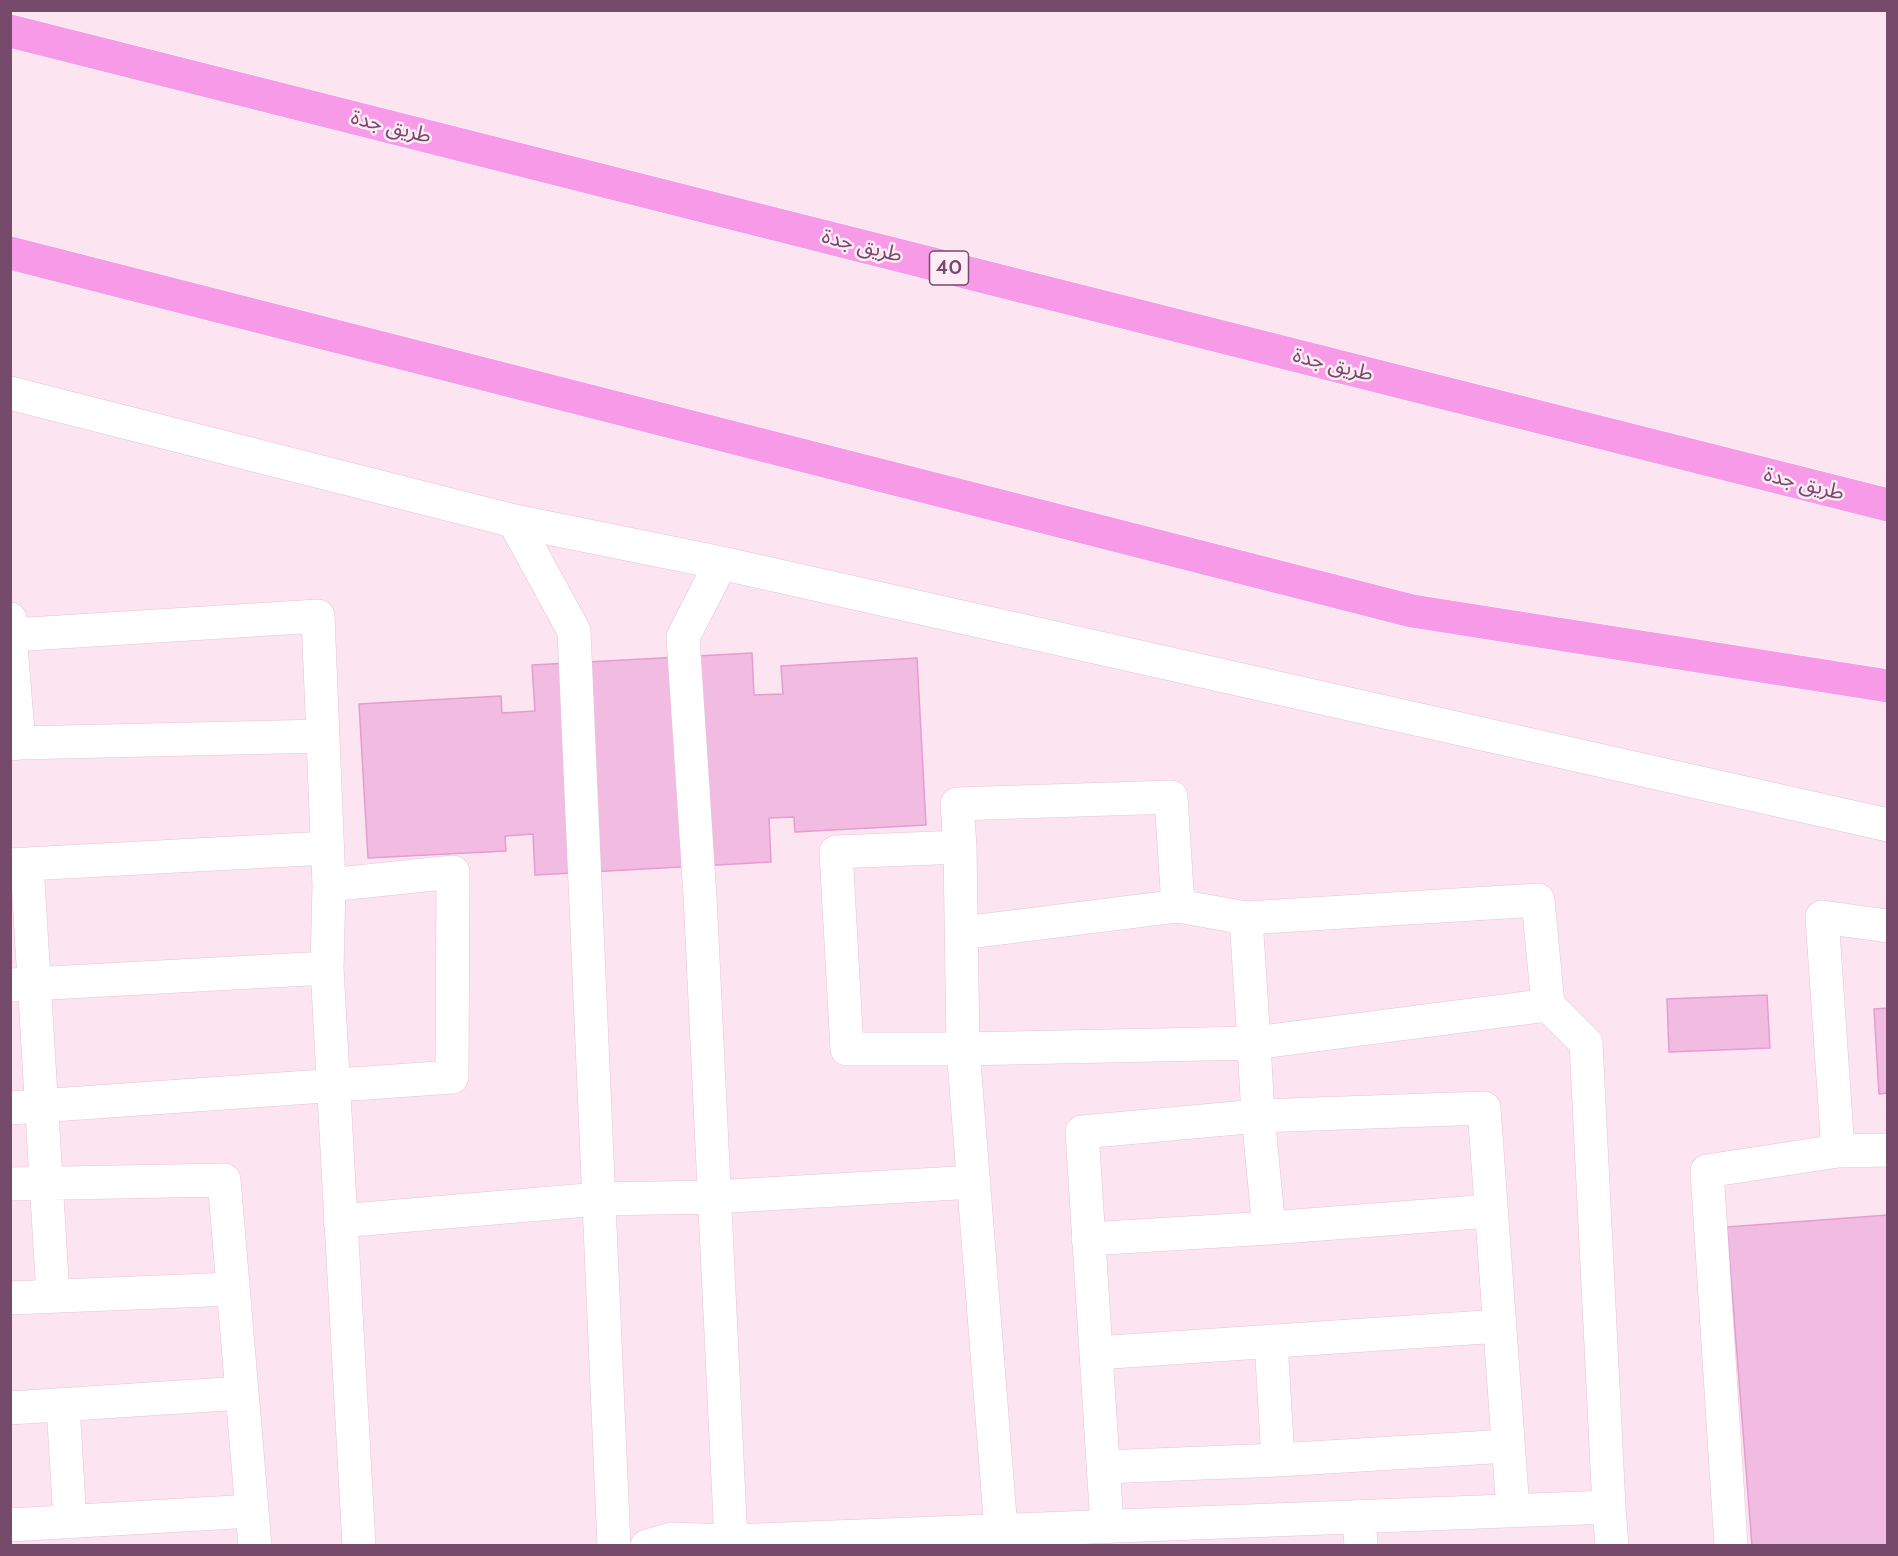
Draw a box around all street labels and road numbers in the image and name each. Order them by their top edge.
street label: طريق جدة [348,105,434,149]
street label: طريق جدة [819,224,905,268]
road number: 40 [930,251,968,285]
street label: طريق جدة [1290,343,1376,387]
street label: طريق جدة [1761,462,1847,506]

